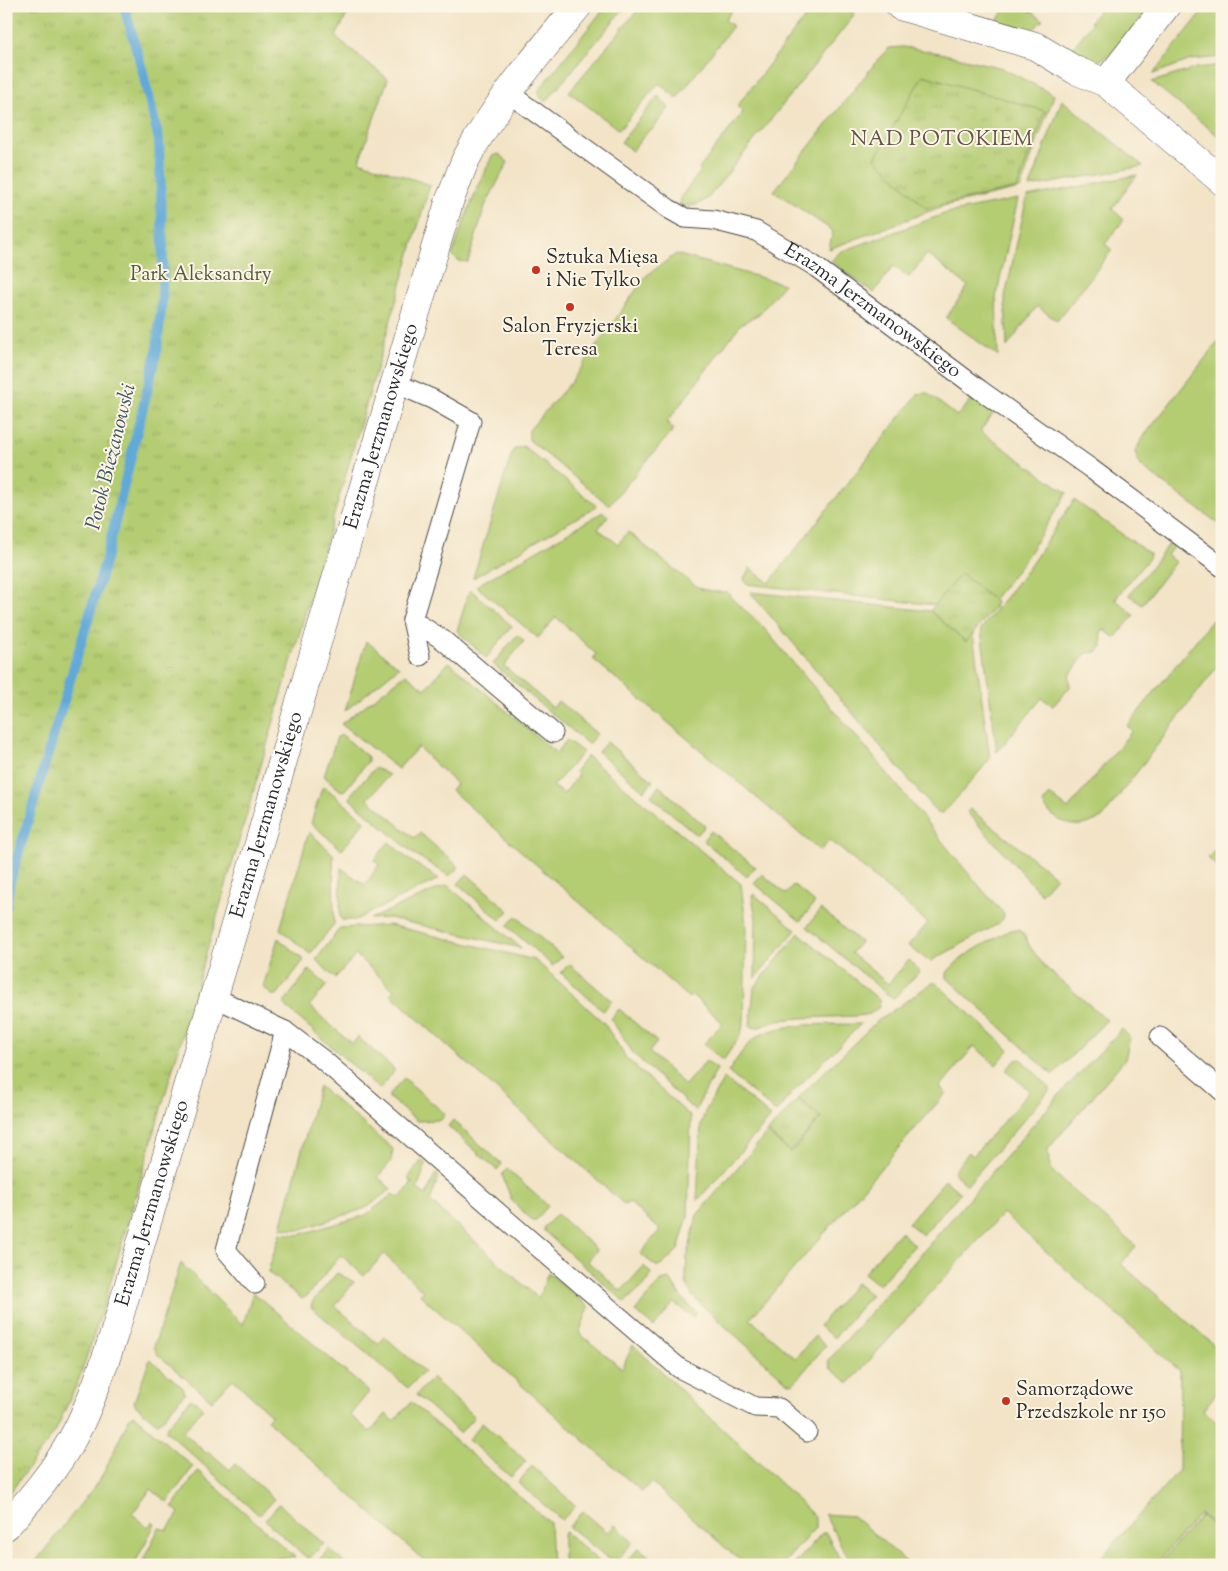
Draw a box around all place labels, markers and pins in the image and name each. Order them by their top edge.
place label: Sztuka Mięsa i Nie Tylko [546,244,659,296]
marker: Sztuka Mięsa i Nie Tylko [530,264,542,276]
marker: Salon Fryzjerski Teresa [564,301,576,313]
place label: Salon Fryzjerski Teresa [502,313,638,365]
place label: Samorządowe Przedszkole nr 150 [1016,1376,1166,1428]
marker: Samorządowe Przedszkole nr 150 [1000,1395,1012,1407]

